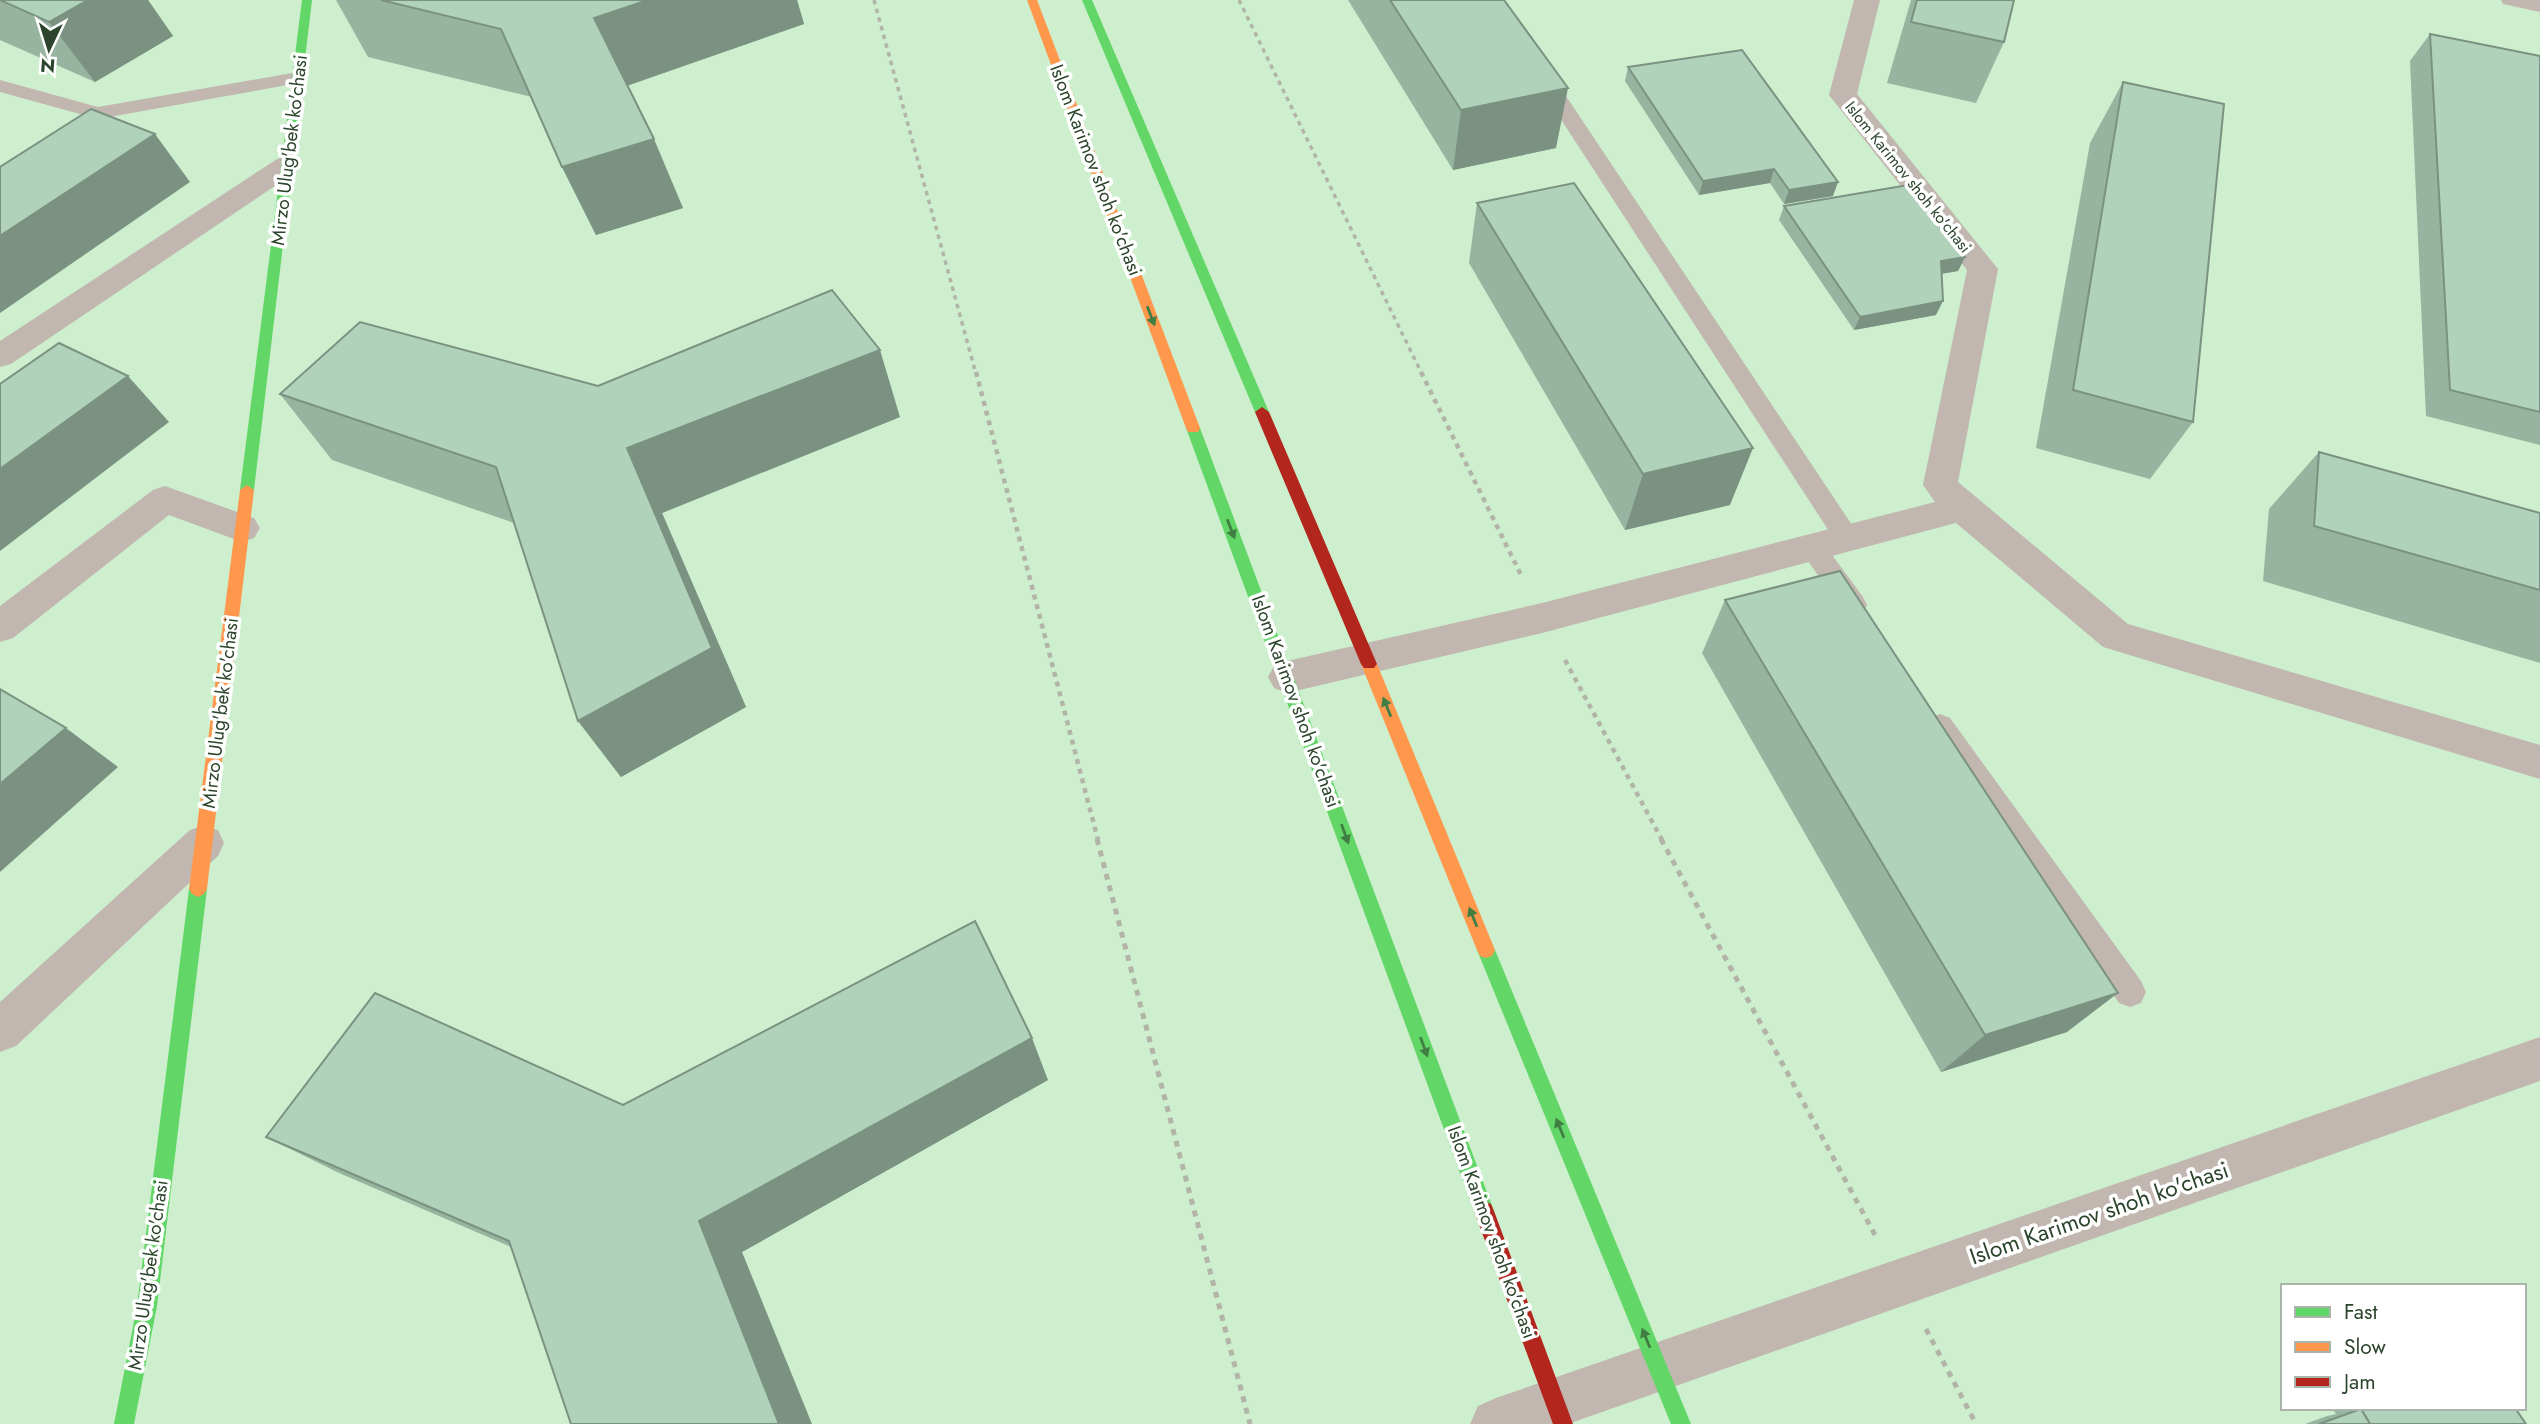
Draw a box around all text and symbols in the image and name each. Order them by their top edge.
north arrow [14,14,84,84]
text: N [39,51,56,79]
street label: Mirzo Ulug'bek ko'chasi [264,53,314,247]
street label: Islom Karimov shoh ko'chasi [1043,60,1149,280]
street label: Islom Karimov shoh ko'chasi [1840,96,1976,258]
one-way arrow [1146,306,1157,327]
one-way arrow [1226,518,1237,539]
street label: Islom Karimov shoh ko'chasi [1245,591,1347,811]
street label: Mirzo Ulug'bek ko'chasi [195,616,245,810]
one-way arrow [1381,696,1392,717]
one-way arrow [1340,823,1351,844]
one-way arrow [1468,907,1479,928]
one-way arrow [1419,1037,1430,1058]
one-way arrow [1554,1117,1565,1138]
street label: Islom Karimov shoh ko'chasi [1441,1122,1543,1342]
street label: Islom Karimov shoh ko'chasi [1965,1153,2233,1273]
street label: Mirzo Ulug'bek ko'chasi [121,1178,175,1372]
legend [2281,1284,2526,1410]
text: Fast [2344,1297,2377,1327]
one-way arrow [1640,1328,1651,1349]
text: Slow [2344,1332,2386,1362]
text: Jam [2341,1367,2376,1397]

